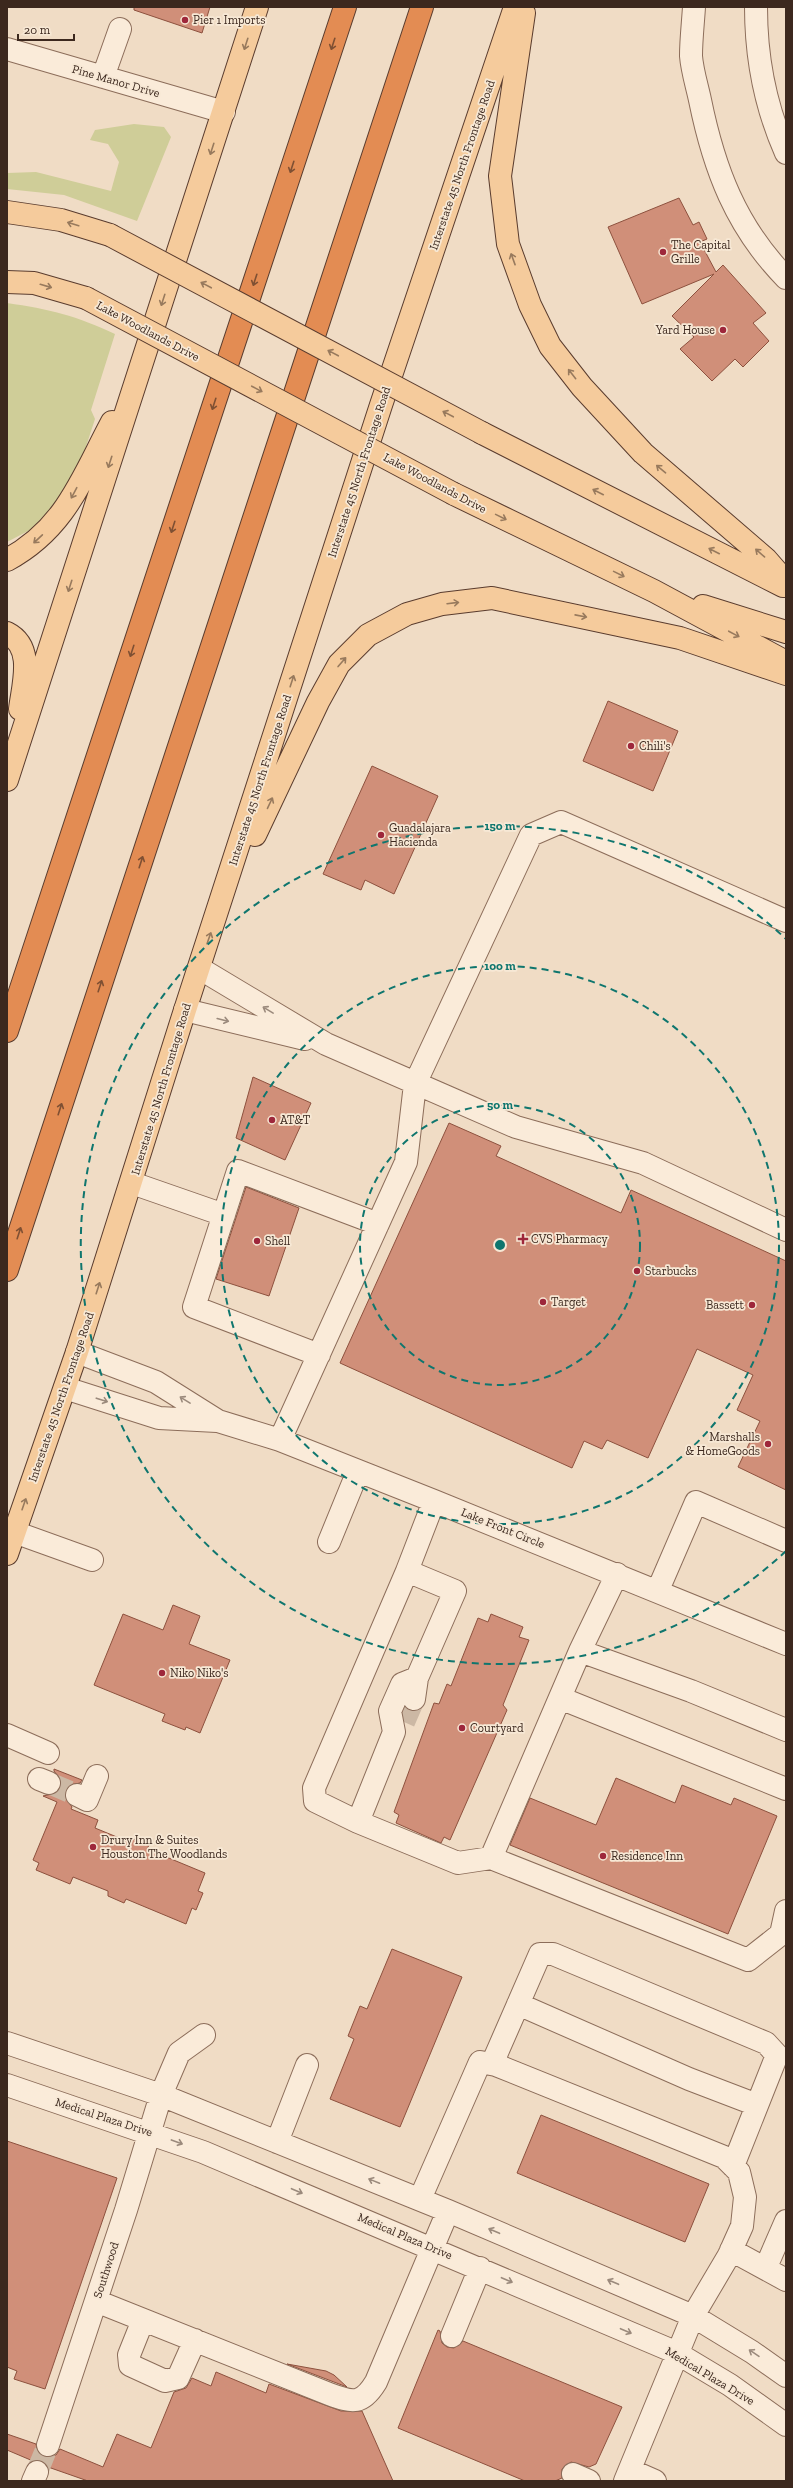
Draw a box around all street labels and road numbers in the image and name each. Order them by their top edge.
street label: Pine Manor Drive [71,62,162,100]
street label: Interstate 45 North Frontage Road [426,78,498,252]
street label: Lake Woodlands Drive [94,298,202,364]
street label: Interstate 45 North Frontage Road [325,384,393,559]
street label: Lake Woodlands Drive [381,450,489,516]
street label: Interstate 45 North Frontage Road [226,692,294,867]
street label: Interstate 45 North Frontage Road [128,1001,194,1177]
street label: Interstate 45 North Frontage Road [25,1310,97,1484]
street label: Lake Front Circle [459,1505,547,1551]
street label: Medical Plaza Drive [54,2095,155,2139]
street label: Medical Plaza Drive [356,2210,455,2262]
street label: Southwood [90,2240,122,2300]
street label: Medical Plaza Drive [663,2344,757,2408]

